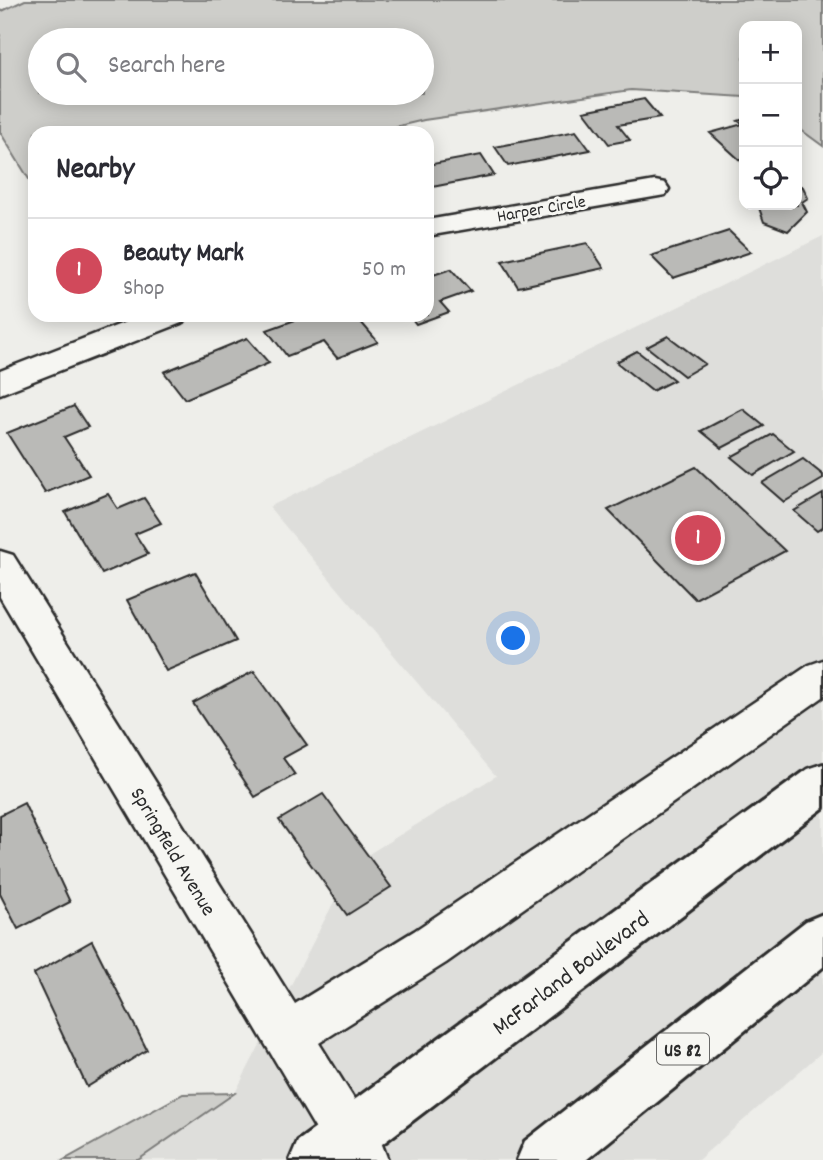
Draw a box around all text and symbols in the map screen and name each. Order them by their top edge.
map controls [739,21,802,210]
button: + [739,21,802,84]
search box [28,28,434,105]
icon: search [52,48,90,86]
text: Search here [108,48,226,85]
button: − [739,84,802,147]
button: locate [739,147,802,210]
text: Nearby [56,150,134,193]
street label: Harper Circle [495,190,588,231]
text: Beauty Mark [123,236,244,273]
text: 1 [76,254,82,287]
text: 50 m [362,254,406,287]
text: Shop [123,273,165,306]
pin: 1 [675,512,721,564]
your location [496,621,530,655]
street label: Springfield Avenue [121,782,222,923]
street label: McFarland Boulevard [486,904,658,1045]
road number: US 82 [657,1034,709,1064]

